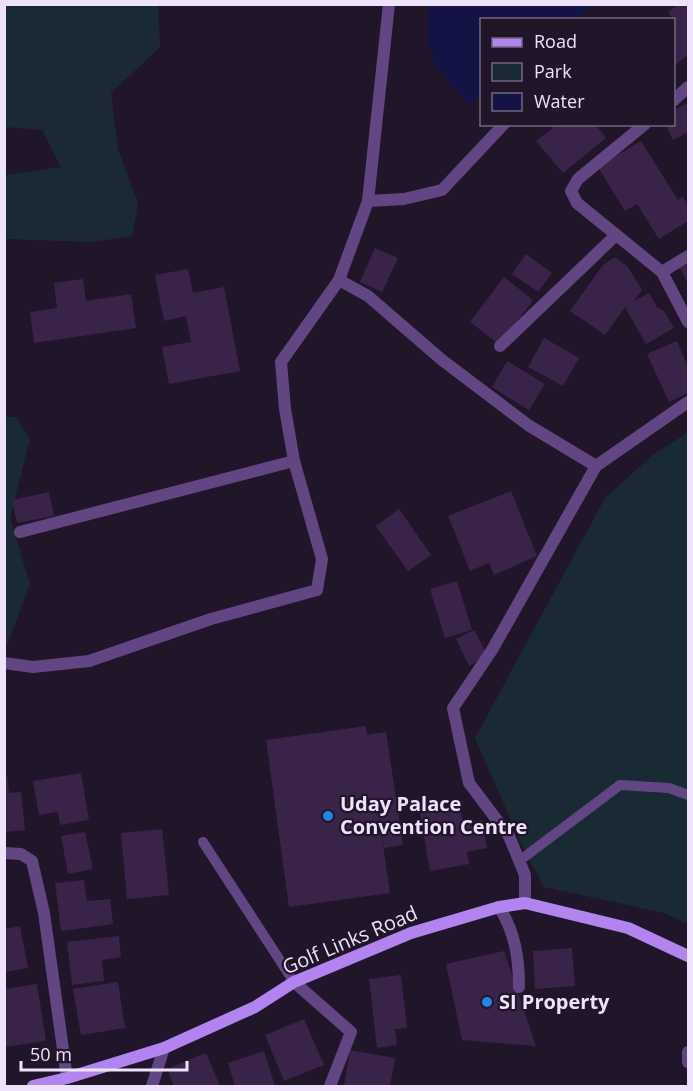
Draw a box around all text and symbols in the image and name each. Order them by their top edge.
legend [480,18,675,126]
text: Road [534,29,577,53]
text: Park [534,59,572,83]
text: Water [534,89,585,113]
place label: Uday Palace Convention Centre [340,790,527,840]
marker: Uday Palace Convention Centre [321,809,335,823]
street label: Golf Links Road [278,899,421,980]
place label: SI Property [499,988,610,1015]
marker: SI Property [480,995,494,1009]
scale bar [21,1034,188,1072]
text: 50 m [30,1042,72,1066]

